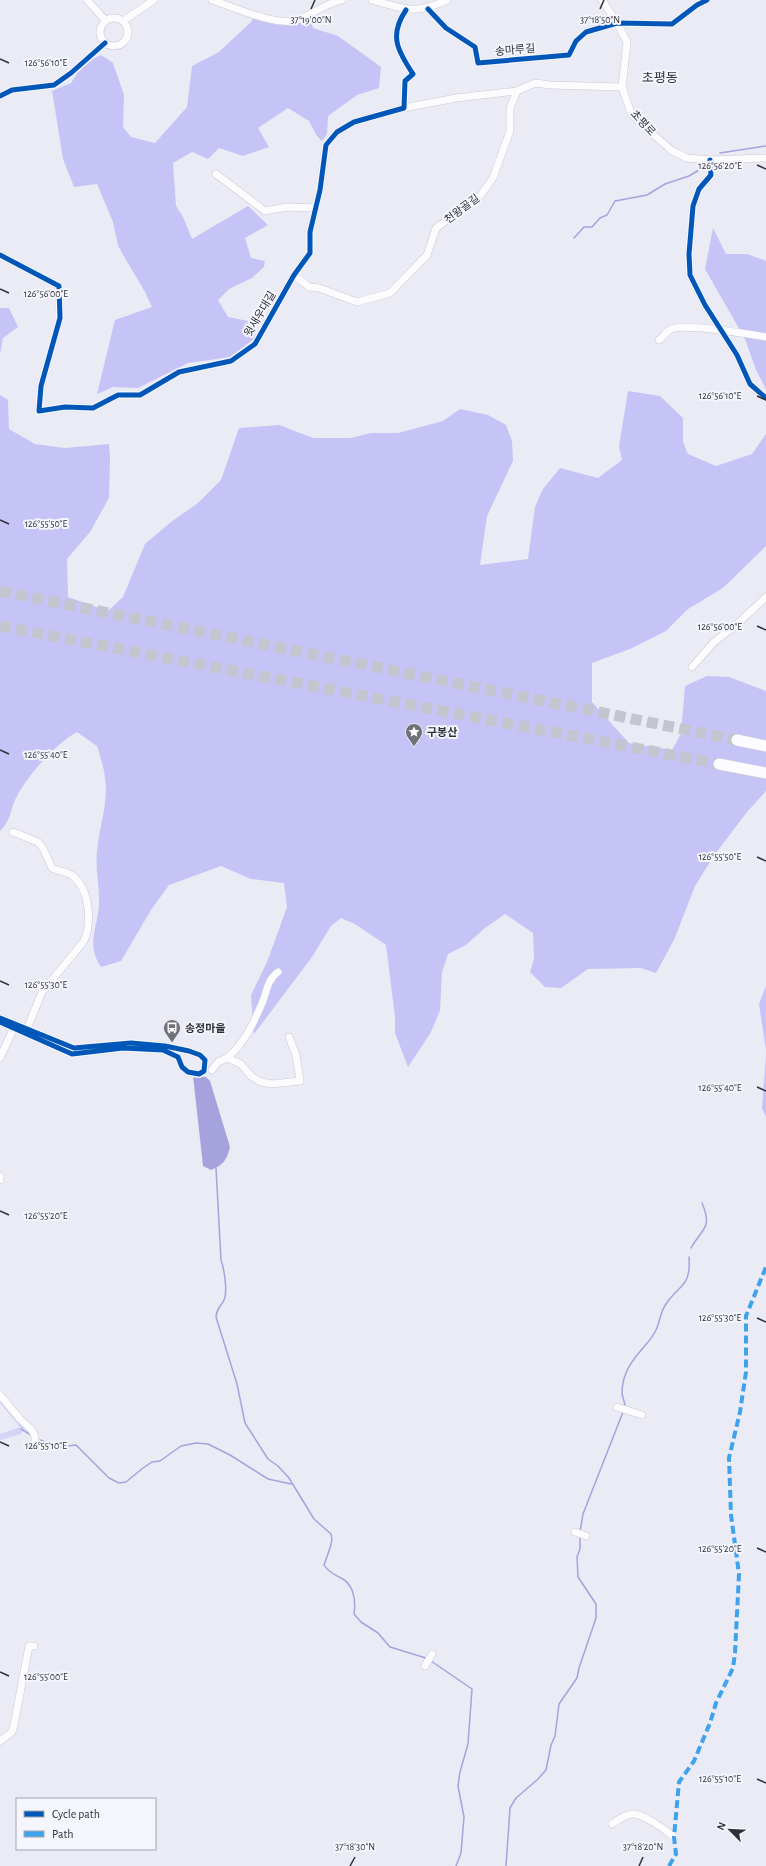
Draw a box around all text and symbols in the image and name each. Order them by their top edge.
text: 37°19'00"N [290,15,332,25]
text: 37°18'50"N [580,15,620,25]
street label: 송마루길 [494,43,536,57]
text: 126°56'10"E [25,58,67,68]
district label: 초평동 [642,71,678,85]
street label: 초평로 [629,108,657,138]
text: 126°56'20"E [698,161,742,171]
street label: 천왕골길 [442,192,481,226]
text: 126°56'00"E [24,289,68,299]
street label: 윗새우대길 [242,289,278,339]
text: 126°56'10"E [699,391,741,401]
text: 126°55'50"E [25,519,68,529]
text: 126°56'00"E [698,622,742,632]
place icon: 구봉산 [404,722,424,747]
place label: 구봉산 [427,727,457,738]
text: 126°55'40"E [24,750,68,760]
text: 126°55'50"E [699,852,742,862]
text: 126°55'30"E [25,980,68,990]
bus stop icon: 송정마을 [162,1018,182,1043]
place label: 송정마을 [185,1023,225,1034]
text: 126°55'40"E [698,1083,742,1093]
text: 126°55'20"E [24,1211,68,1221]
text: 126°55'30"E [699,1313,742,1323]
text: 126°55'10"E [25,1441,67,1451]
text: 126°55'20"E [698,1544,742,1554]
text: 126°55'00"E [24,1672,68,1682]
text: 126°55'10"E [699,1774,741,1784]
legend [16,1798,156,1850]
text: Cycle path [52,1808,100,1821]
north arrow [710,1810,750,1850]
text: N [715,1820,728,1832]
text: Path [52,1828,74,1840]
text: 37°18'30"N [335,1842,375,1852]
text: 37°18'20"N [623,1842,663,1852]

